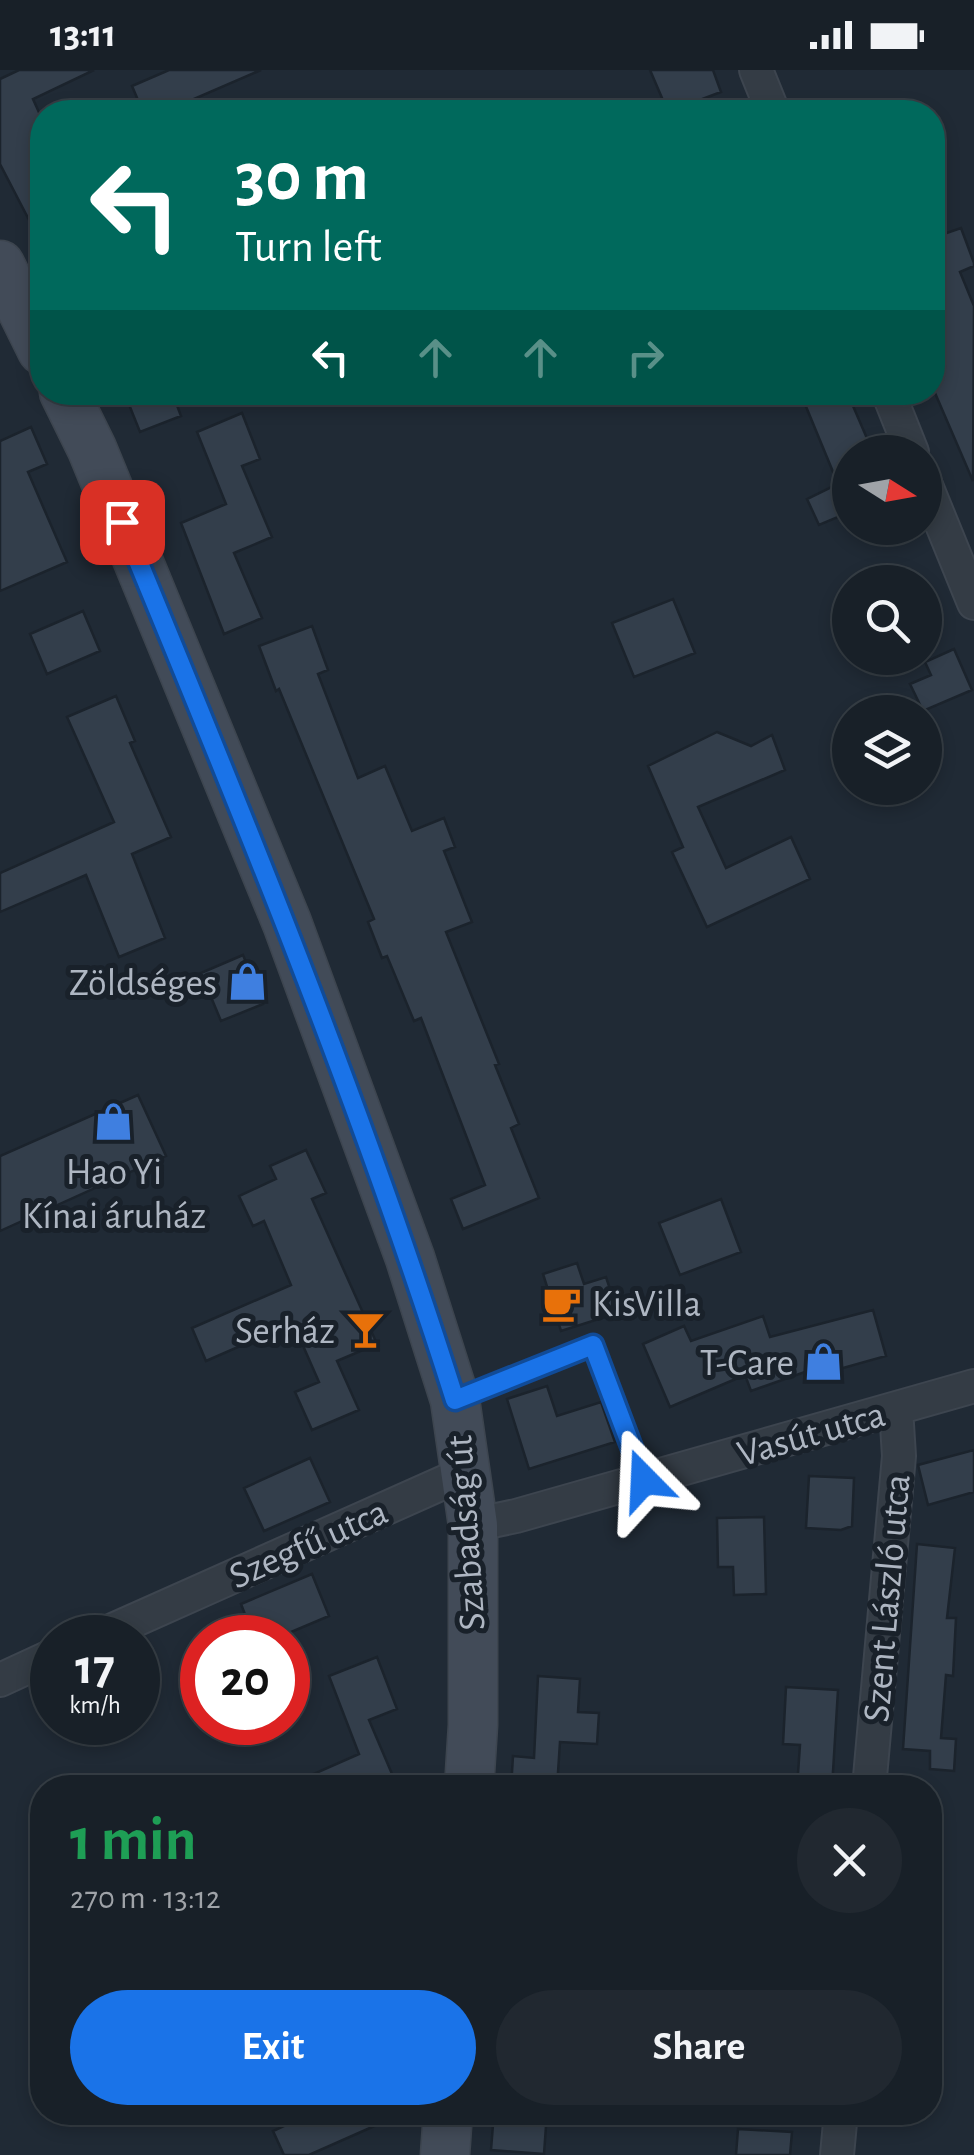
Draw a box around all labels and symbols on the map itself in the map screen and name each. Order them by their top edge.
north arrow [832,435,942,545]
pin [80,480,165,565]
shop icon: Zöldséges [226,961,268,1003]
place label: Zöldséges [69,965,217,1003]
shop icon: Hao Yi Kínai áruház [93,1101,135,1143]
place label: Hao Yi Kínai áruház [22,1154,206,1236]
cafe icon: KisVilla [541,1282,583,1324]
place label: KisVilla [592,1286,701,1324]
bar icon: Serház [344,1309,386,1351]
place label: Serház [235,1313,335,1351]
shop icon: T-Care [803,1341,845,1383]
place label: T-Care [700,1345,794,1383]
street label: Vasút utca [733,1396,890,1474]
position arrow [592,1428,696,1532]
street label: Szabadság út [441,1434,493,1632]
street label: Szent László utca [858,1473,918,1724]
street label: Szegfű utca [224,1493,394,1596]
speed limit sign: 20 [180,1615,310,1745]

